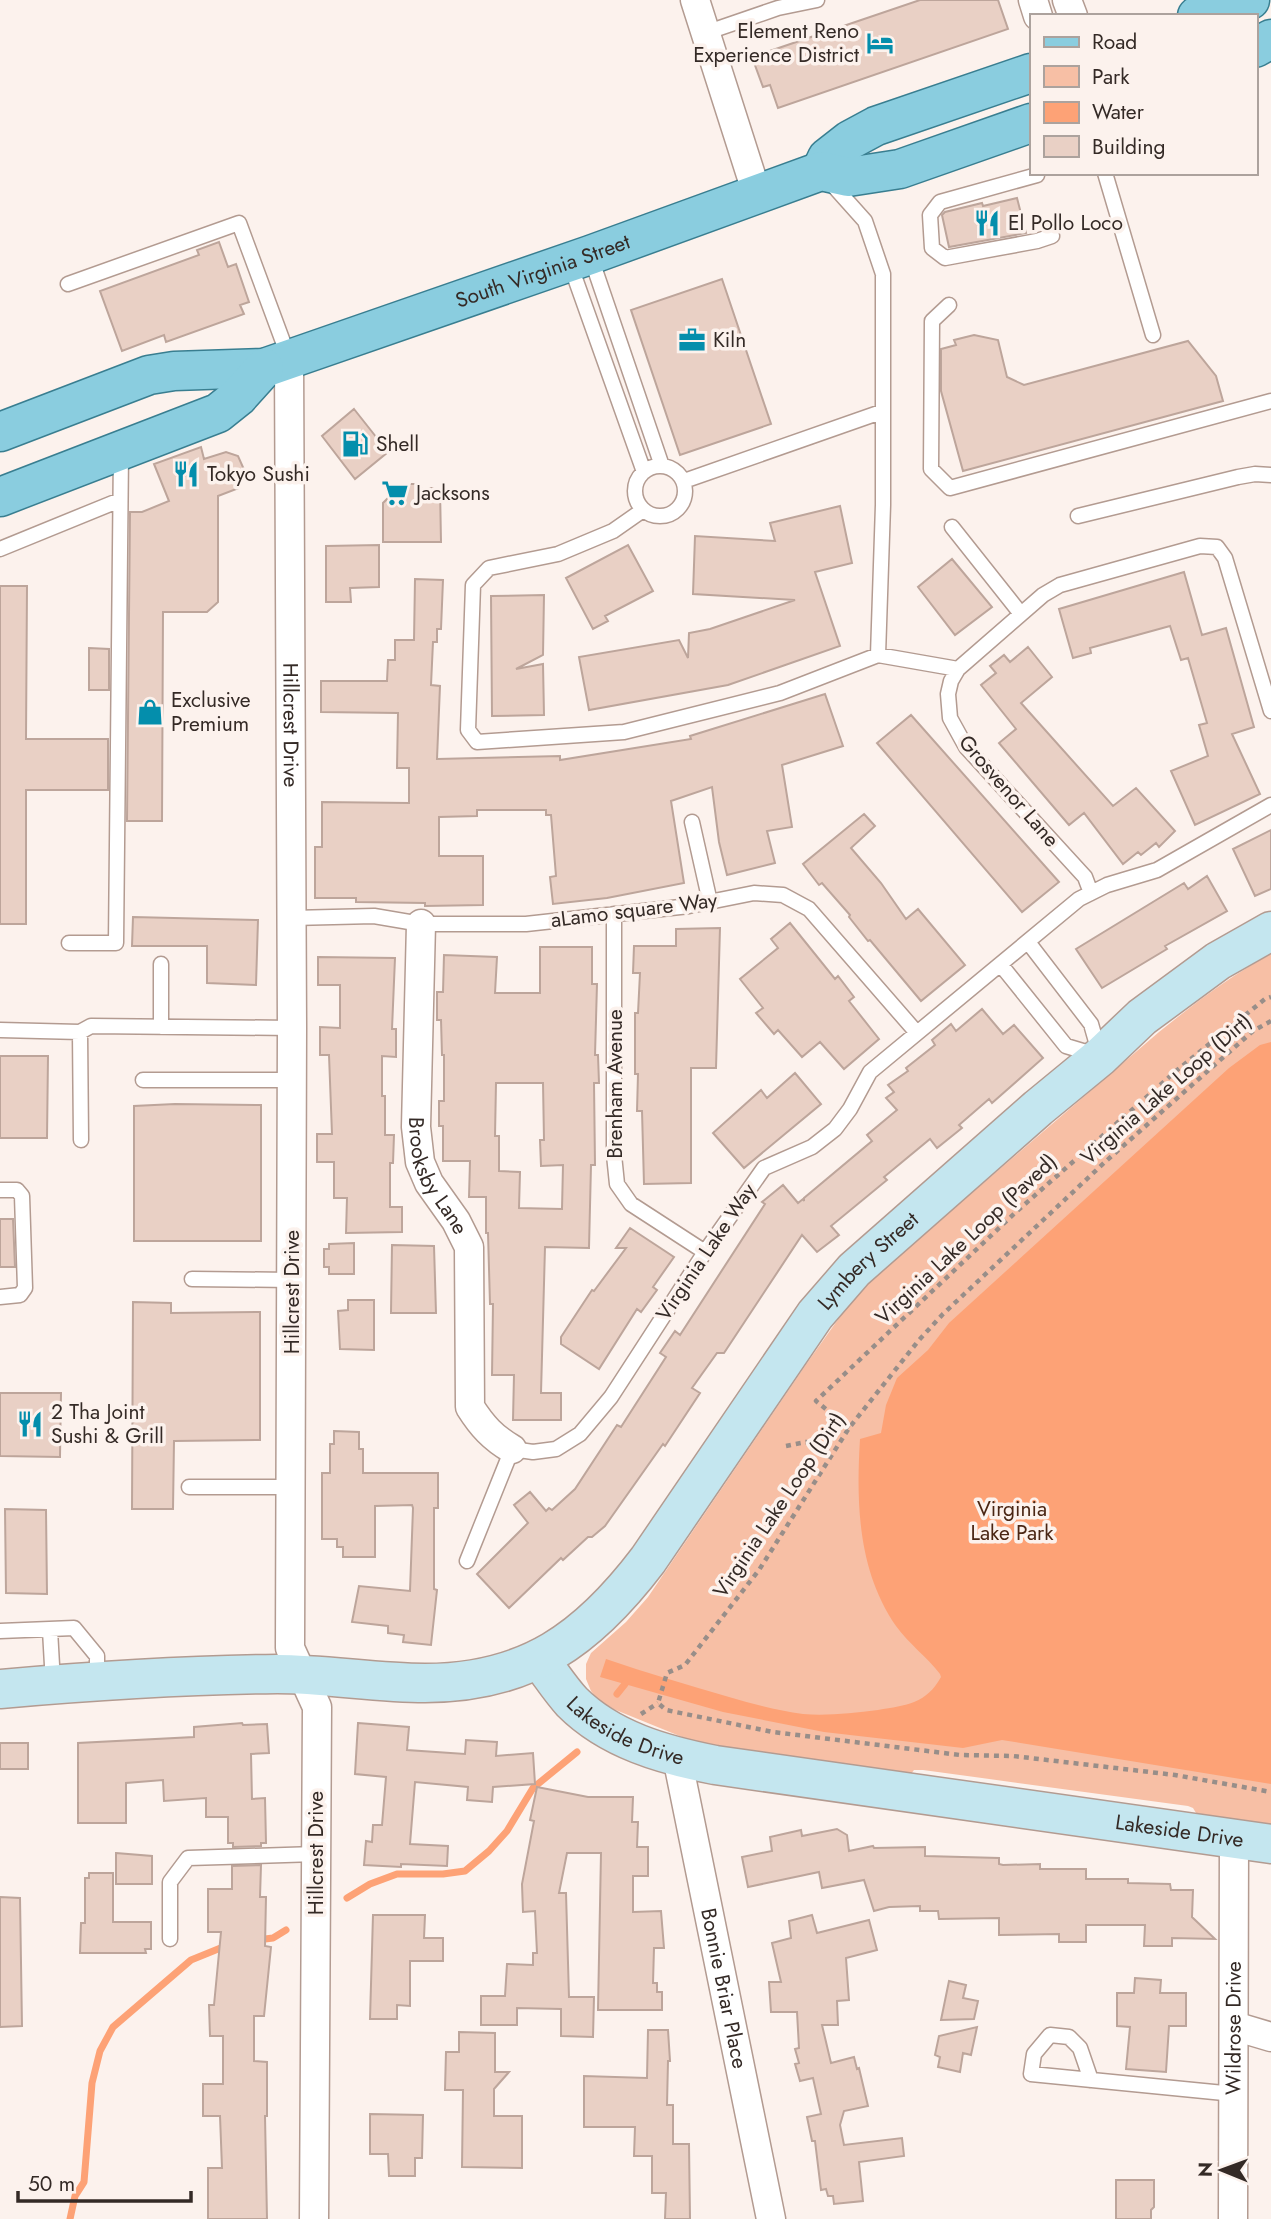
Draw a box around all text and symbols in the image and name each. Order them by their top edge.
legend [1030,14,1257,175]
place label: Element Reno Experience District [693,16,859,70]
text: Road [1092,27,1137,57]
hotel icon: Element Reno Experience District [865,28,895,58]
text: Park [1092,62,1130,92]
text: Water [1092,97,1145,127]
text: Building [1092,132,1165,162]
restaurant icon: El Pollo Loco [972,208,1002,238]
place label: El Pollo Loco [1008,208,1123,238]
street label: South Virginia Street [451,227,634,316]
office icon: Kiln [677,325,707,355]
place label: Kiln [713,325,746,355]
fuel station icon: Shell [340,429,370,459]
place label: Shell [376,429,419,459]
restaurant icon: Tokyo Sushi [171,459,201,489]
place label: Tokyo Sushi [207,459,310,489]
supermarket icon: Jacksons [380,478,410,508]
place label: Jacksons [413,478,490,508]
street label: Hillcrest Drive [275,663,306,787]
place label: Exclusive Premium [171,685,251,739]
shop icon: Exclusive Premium [135,697,165,727]
street label: Grosvenor Lane [952,728,1066,854]
street label: aLamo square Way [549,885,720,935]
street label: Virginia Lake Loop (Dirt) [1074,1006,1258,1172]
street label: Brenham Avenue [600,1009,630,1159]
street label: Brooksby Lane [401,1117,475,1240]
street label: Virginia Lake Loop (Paved) [869,1147,1063,1331]
street label: Virginia Lake Way [649,1177,764,1327]
street label: Lymbery Street [811,1205,925,1317]
street label: Hillcrest Drive [277,1230,307,1354]
place label: 2 Tha Joint Sushi & Grill [51,1397,164,1451]
street label: Virginia Lake Loop (Dirt) [706,1406,852,1604]
restaurant icon: 2 Tha Joint Sushi & Grill [15,1409,45,1439]
park label: Virginia Lake Park [970,1494,1054,1548]
street label: Lakeside Drive [560,1689,687,1773]
street label: Hillcrest Drive [301,1791,331,1915]
street label: Lakeside Drive [1113,1807,1246,1855]
street label: Bonnie Briar Place [693,1905,755,2071]
street label: Wildrose Drive [1218,1961,1249,2095]
north arrow [1187,2135,1257,2205]
scale bar [18,2160,191,2204]
text: N [1192,2162,1219,2177]
text: 50 m [28,2169,75,2199]

